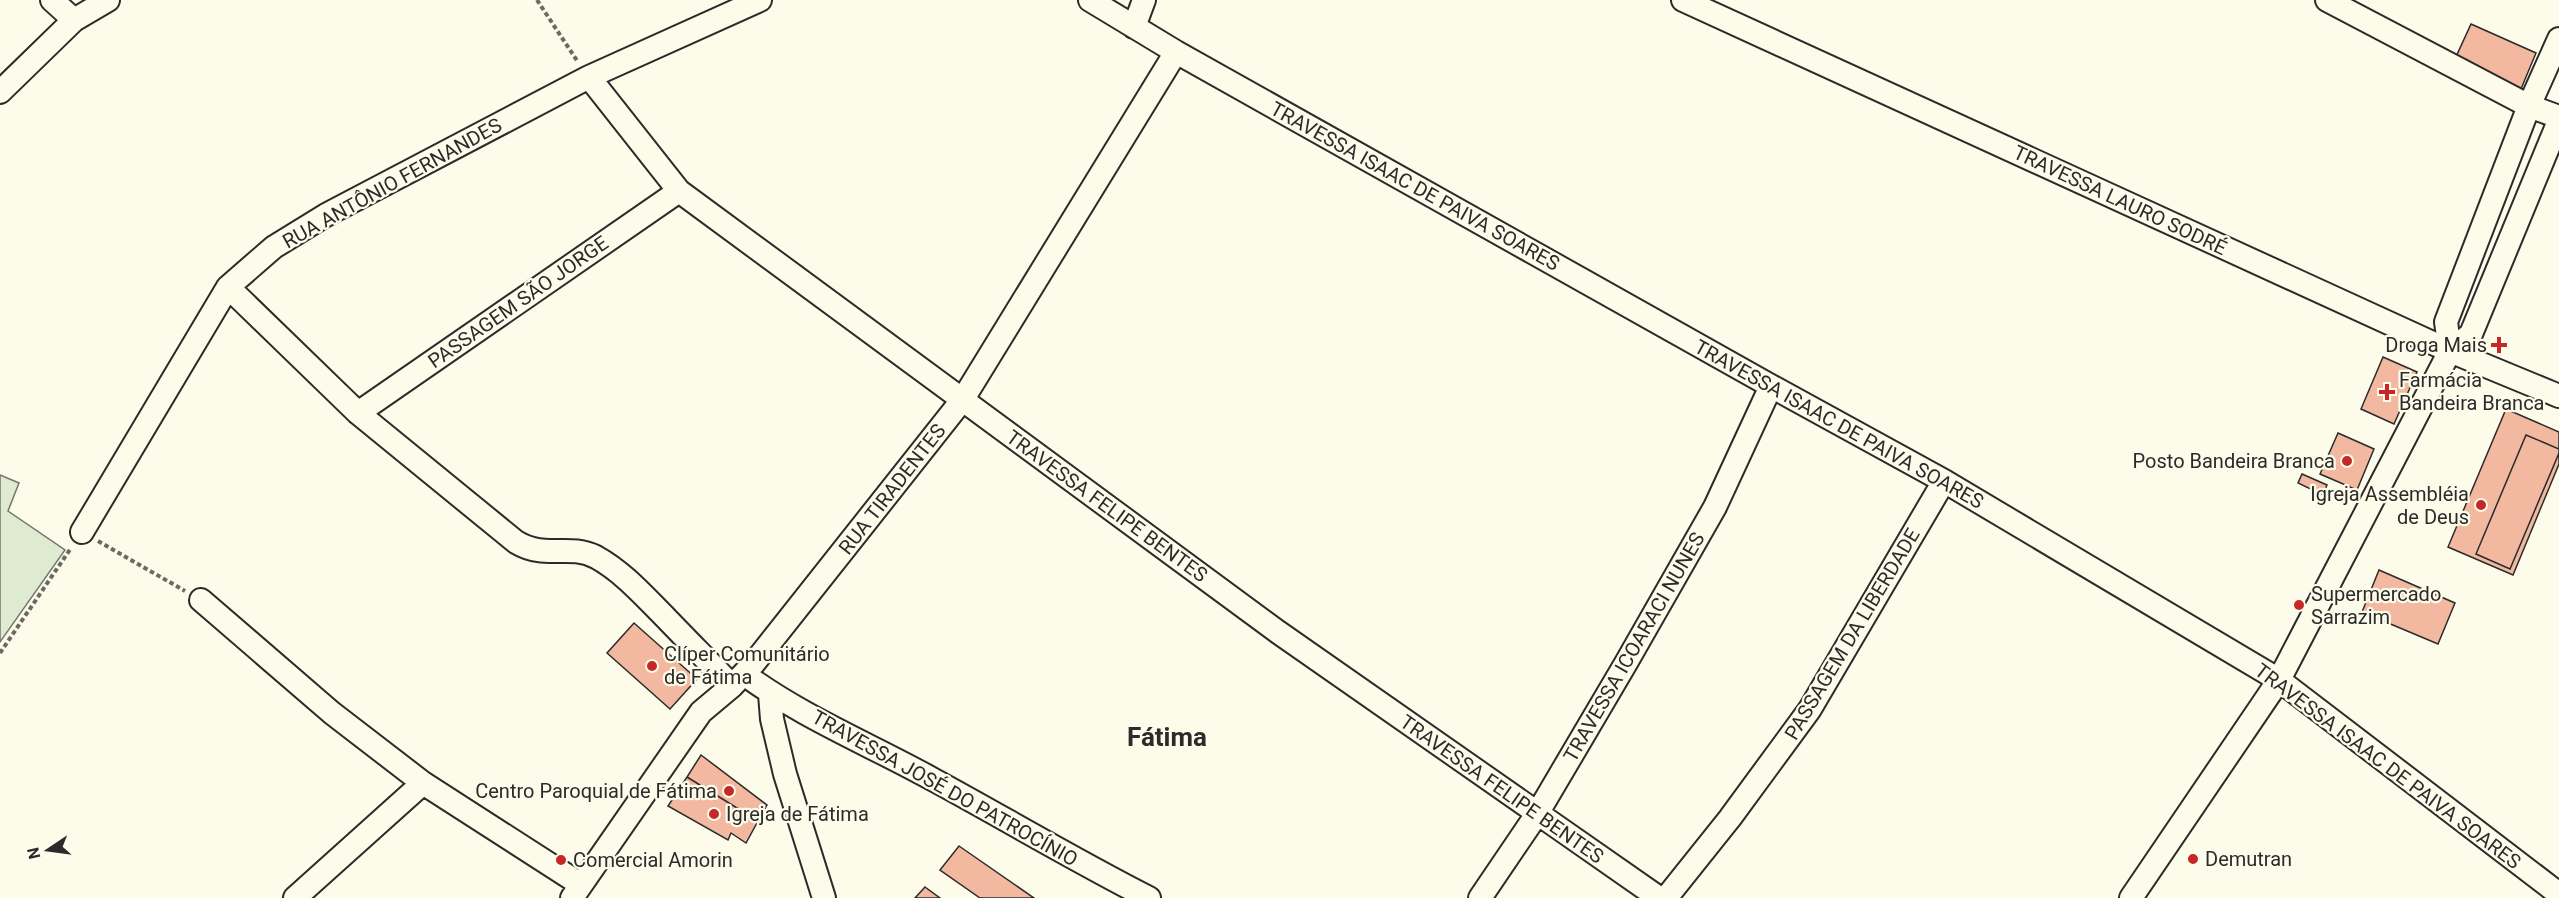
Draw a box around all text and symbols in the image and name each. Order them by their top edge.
street label: TRAVESSA ISAAC DE PAIVA SOARES [1266,96,1564,276]
street label: RUA ANTÔNIO FERNANDES [278,113,506,253]
street label: TRAVESSA LAURO SODRÉ [2010,140,2230,260]
street label: PASSAGEM SÃO JORGE [423,231,613,373]
place label: Droga Mais [2385,333,2487,357]
street label: TRAVESSA ISAAC DE PAIVA SOARES [1690,334,1988,514]
marker: Droga Mais [2492,338,2506,352]
place label: Farmácia Bandeira Branca [2399,368,2544,415]
marker: Farmácia Bandeira Branca [2380,385,2394,399]
street label: RUA TIRADENTES [834,419,951,559]
street label: TRAVESSA FELIPE BENTES [1002,425,1212,587]
place label: Posto Bandeira Branca [2133,449,2335,473]
marker: Posto Bandeira Branca [2340,454,2354,468]
place label: Igreja Assembléia de Deus [2310,482,2469,529]
marker: Igreja Assembléia de Deus [2474,498,2488,512]
street label: PASSAGEM DA LIBERDADE [1779,524,1925,744]
street label: TRAVESSA ICOARACI NUNES [1558,528,1710,766]
place label: Supermercado Sarrazim [2311,582,2441,629]
marker: Supermercado Sarrazim [2292,598,2306,612]
place label: Clíper Comunitário de Fátima [664,642,830,689]
street label: TRAVESSA ISAAC DE PAIVA SOARES [2250,658,2526,874]
marker: Clíper Comunitário de Fátima [645,659,659,673]
street label: TRAVESSA JOSÉ DO PATROCÍNIO [808,705,1082,871]
street label: TRAVESSA FELIPE BENTES [1396,710,1608,869]
district label: Fátima [1127,722,1207,752]
place label: Centro Paroquial de Fátima [475,779,717,803]
marker: Centro Paroquial de Fátima [722,784,736,798]
place label: Igreja de Fátima [726,802,869,826]
marker: Igreja de Fátima [707,807,721,821]
north arrow [18,820,78,880]
text: N [23,846,44,861]
place label: Demutran [2205,847,2292,871]
place label: Comercial Amorin [573,848,733,872]
marker: Demutran [2186,852,2200,866]
marker: Comercial Amorin [554,853,568,867]

